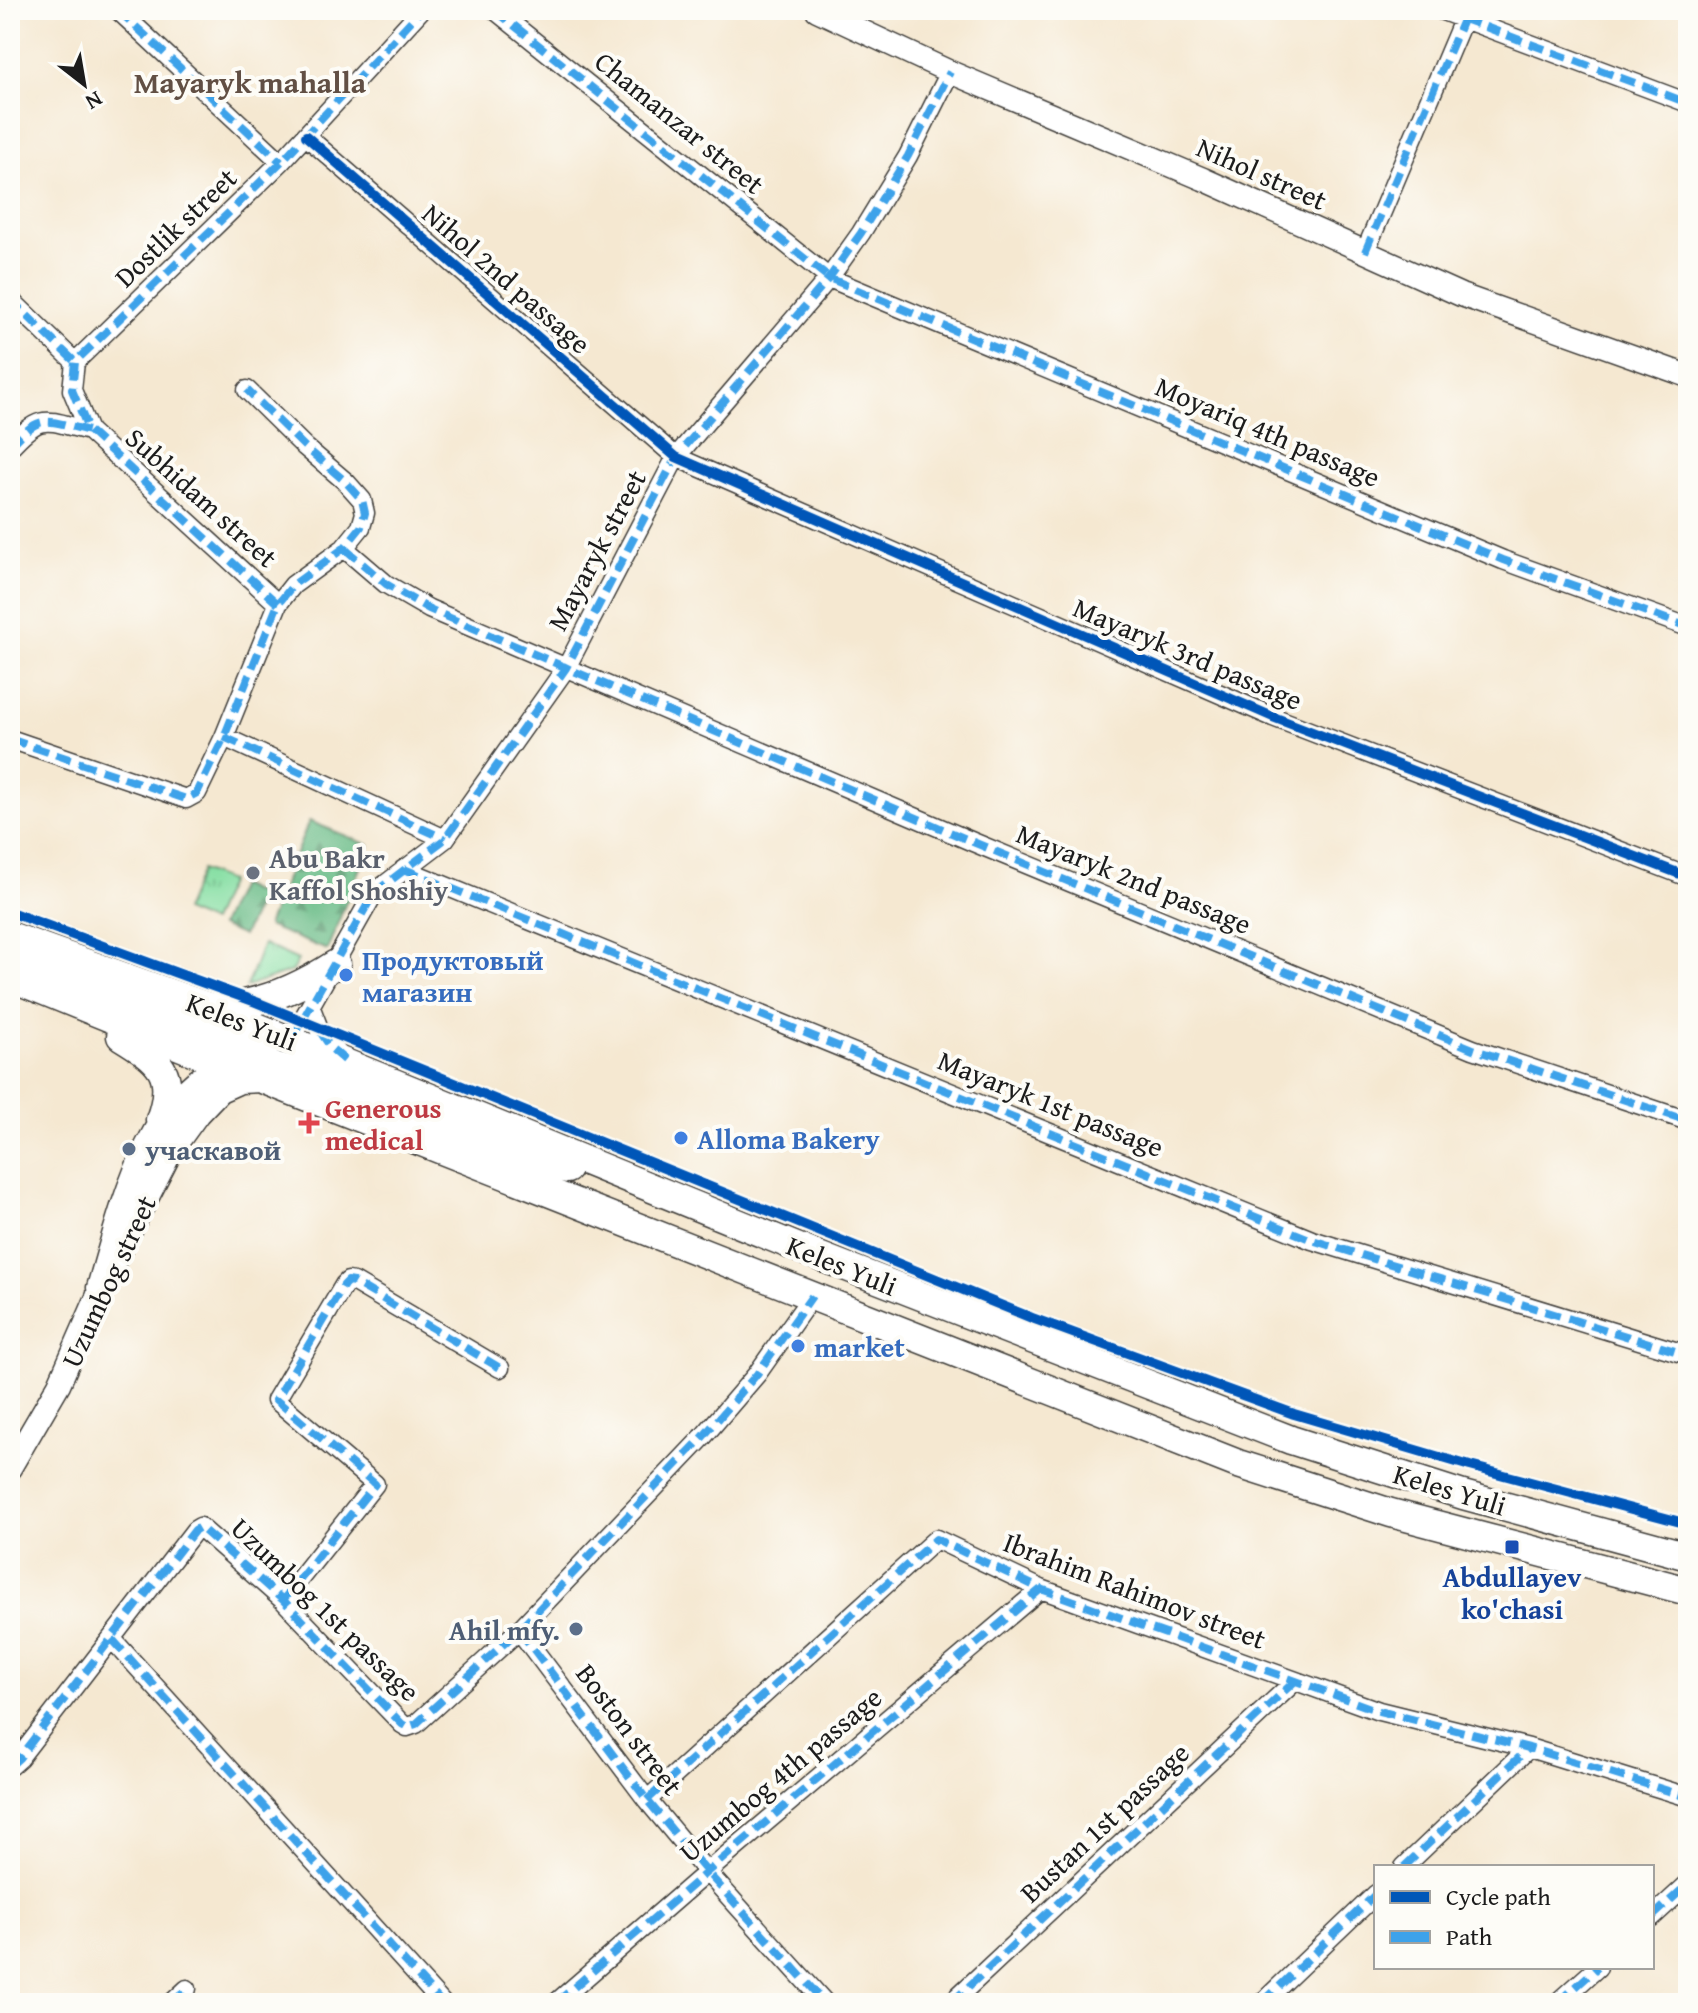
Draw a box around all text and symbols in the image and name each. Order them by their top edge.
street label: Chamanzar street [586,41,774,203]
north arrow [44,44,124,124]
district label: Mayaryk mahalla [134,60,367,104]
text: N [80,84,109,119]
street label: Nihol street [1190,126,1334,220]
street label: Dostlik street [104,158,246,296]
street label: Nihol 2nd passage [414,193,600,363]
street label: Moyariq 4th passage [1149,365,1387,497]
street label: Subhidam street [117,417,287,577]
street label: Mayaryk street [536,462,656,638]
street label: Mayaryk 3rd passage [1067,586,1309,720]
street label: Mayaryk 2nd passage [1010,812,1258,944]
place label: Abu Bakr Kaffol Shoshiy [269,837,449,910]
marker: Abu Bakr Kaffol Shoshiy [244,864,262,882]
place label: Продуктовый магазин [362,939,543,1012]
marker: Продуктовый магазин [337,966,355,984]
street label: Keles Yuli [181,981,303,1061]
street label: Mayaryk 1st passage [932,1039,1170,1167]
place label: Generous medical [325,1087,442,1160]
marker: Generous medical [300,1114,318,1132]
place label: Alloma Bakery [697,1118,880,1159]
place label: учаскавой [144,1129,281,1170]
marker: Alloma Bakery [672,1129,690,1147]
marker: учаскавой [120,1140,138,1158]
street label: Uzumbog street [50,1188,166,1374]
street label: Keles Yuli [781,1224,903,1306]
place label: market [814,1326,905,1367]
marker: market [789,1337,807,1355]
street label: Keles Yuli [1389,1452,1511,1526]
street label: Uzumbog 1st passage [222,1508,430,1710]
street label: Ibrahim Rahimov street [998,1521,1272,1659]
marker: Abdullayev ko'chasi [1503,1538,1521,1556]
place label: Abdullayev ko'chasi [1443,1556,1582,1629]
place label: Ahil mfy. [449,1609,560,1650]
marker: Ahil mfy. [567,1620,585,1638]
street label: Boston street [567,1655,693,1804]
street label: Uzumbog 4th passage [670,1677,890,1871]
street label: Bustan 1st passage [1010,1732,1198,1912]
legend [1374,1865,1654,1969]
text: Cycle path [1446,1879,1551,1914]
text: Path [1446,1919,1493,1954]

